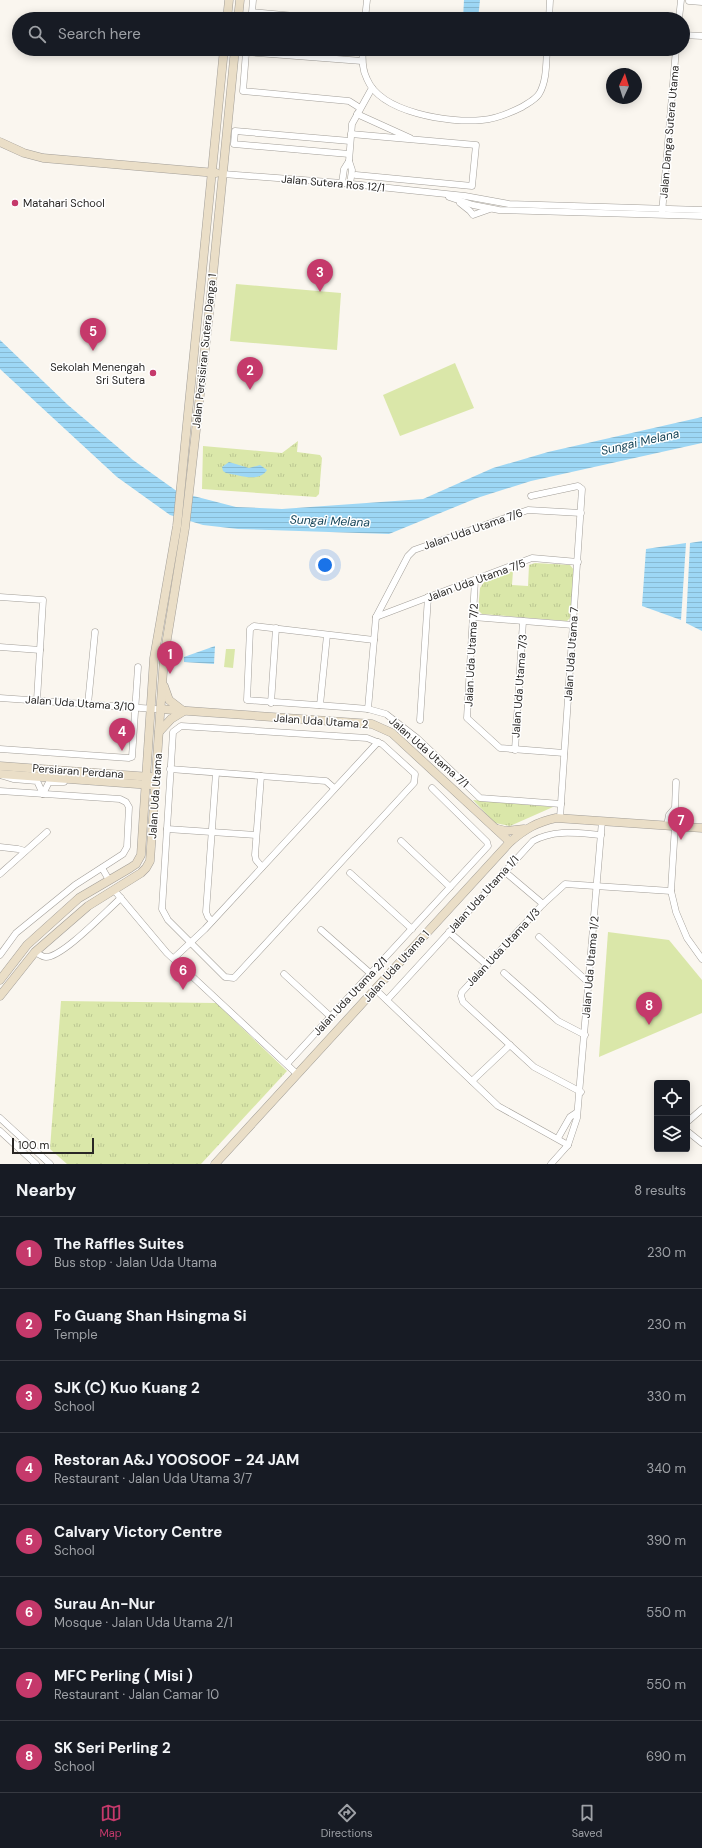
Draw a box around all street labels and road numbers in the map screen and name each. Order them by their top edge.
street label: Jalan Danga Sutera Utama [656,65,682,199]
street label: Jalan Sutera Ros 12/1 [281,171,385,195]
street label: Jalan Persisiran Sutera Danga 1 [189,273,219,429]
street label: Jalan Uda Utama 7/6 [421,505,525,553]
street label: Jalan Uda Utama 7/5 [425,556,528,604]
street label: Jalan Uda Utama 7/2 [461,603,481,707]
street label: Jalan Uda Utama 7 [561,606,581,702]
street label: Jalan Uda Utama 7/3 [508,634,530,738]
street label: Jalan Uda Utama 3/10 [25,692,135,714]
street label: Jalan Uda Utama 2 [273,711,369,731]
street label: Jalan Uda Utama 7/1 [386,714,472,790]
street label: Jalan Uda Utama [145,753,165,839]
street label: Persiaran Perdana [32,761,124,781]
street label: Jalan Uda Utama 1/1 [444,852,522,936]
street label: Jalan Uda Utama 1/3 [463,905,543,989]
street label: Jalan Uda Utama 1/2 [579,915,601,1019]
street label: Jalan Uda Utama 1 [360,927,432,1005]
street label: Jalan Uda Utama 2/1 [310,954,390,1038]

